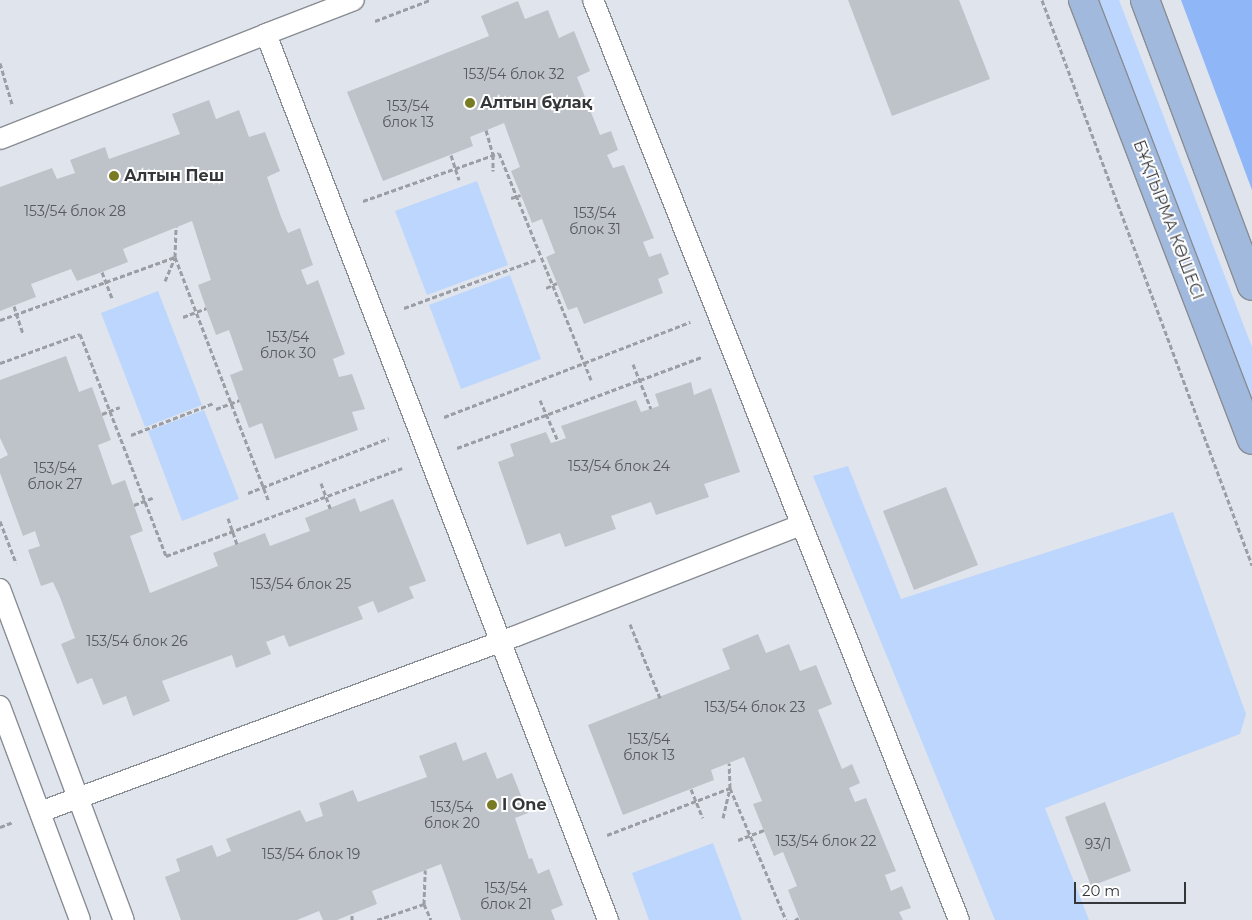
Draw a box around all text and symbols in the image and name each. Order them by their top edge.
house number: 153/54 блок 32 [464,66,564,82]
place label: Алтын бұлақ [480,93,592,113]
marker: Алтын бұлақ [464,97,476,109]
house number: 153/54 блок 13 [382,98,434,130]
street label: БҰҚТЫРМА КӨШЕСІ [1129,138,1207,302]
place label: Алтын Пеш [124,166,224,186]
marker: Алтын Пеш [108,170,120,182]
house number: 153/54 блок 28 [24,203,126,219]
house number: 153/54 блок 31 [569,205,621,238]
house number: 153/54 блок 30 [260,329,316,362]
house number: 153/54 блок 24 [568,458,670,474]
house number: 153/54 блок 27 [28,460,82,492]
house number: 153/54 блок 25 [251,576,351,592]
house number: 153/54 блок 26 [86,633,188,649]
house number: 153/54 блок 23 [705,699,805,715]
house number: 153/54 блок 13 [623,731,675,764]
place label: I One [502,795,546,815]
house number: 153/54 блок 20 [424,799,480,832]
marker: I One [486,799,498,811]
house number: 153/54 блок 22 [776,833,876,849]
house number: 93/1 [1085,836,1111,852]
house number: 153/54 блок 19 [262,846,360,862]
scale bar [1077,872,1190,904]
house number: 153/54 блок 21 [480,880,532,912]
text: 20 m [1082,881,1120,900]

